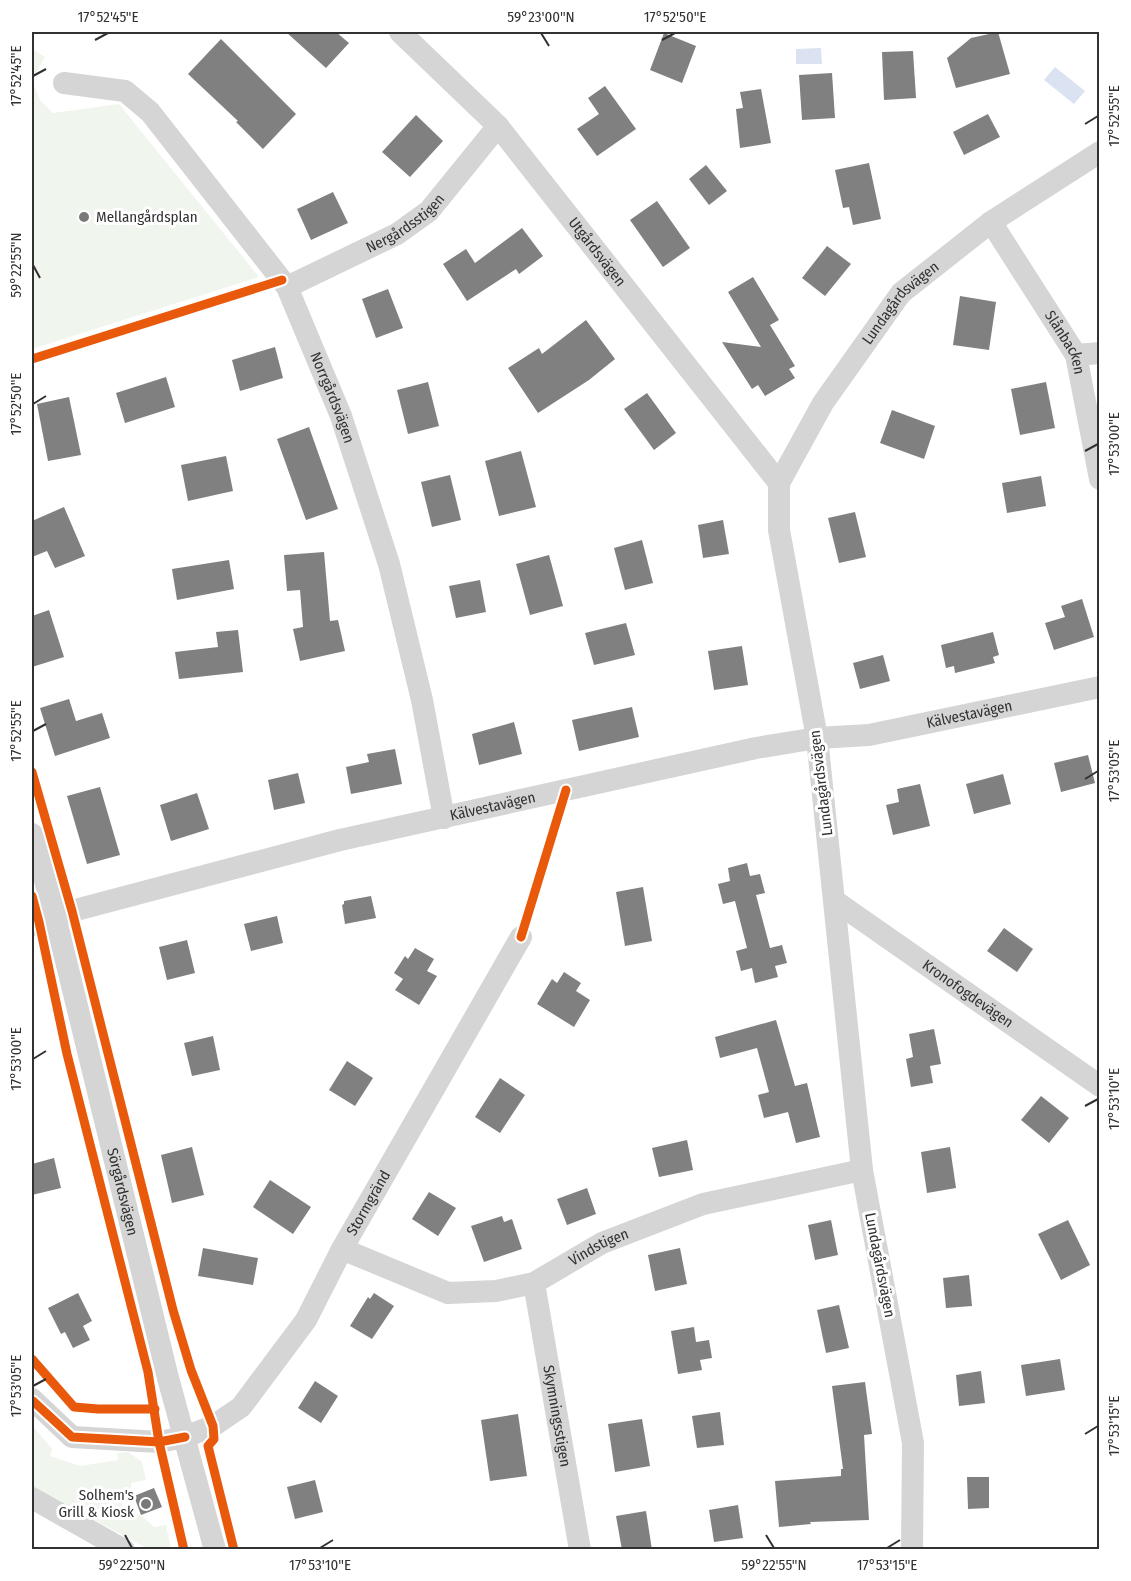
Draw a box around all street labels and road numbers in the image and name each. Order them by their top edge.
street label: Nergårdsstigen [363,190,448,256]
street label: Utgårdsvägen [564,214,630,290]
street label: Lundagårdsvägen [858,258,942,348]
street label: Slånbacken [1041,307,1089,376]
street label: Norrgårdsvägen [306,349,358,445]
street label: Kälvestavägen [925,696,1014,732]
street label: Lundagårdsvägen [806,729,836,837]
street label: Kälvestavägen [448,788,537,824]
street label: Kronofogdevägen [919,956,1017,1032]
street label: Sörgårdsvägen [103,1146,142,1237]
street label: Stormgränd [343,1167,394,1239]
street label: Lundagårdsvägen [861,1211,899,1319]
street label: Vindstigen [566,1225,631,1269]
street label: Skymningsstigen [539,1364,575,1468]

